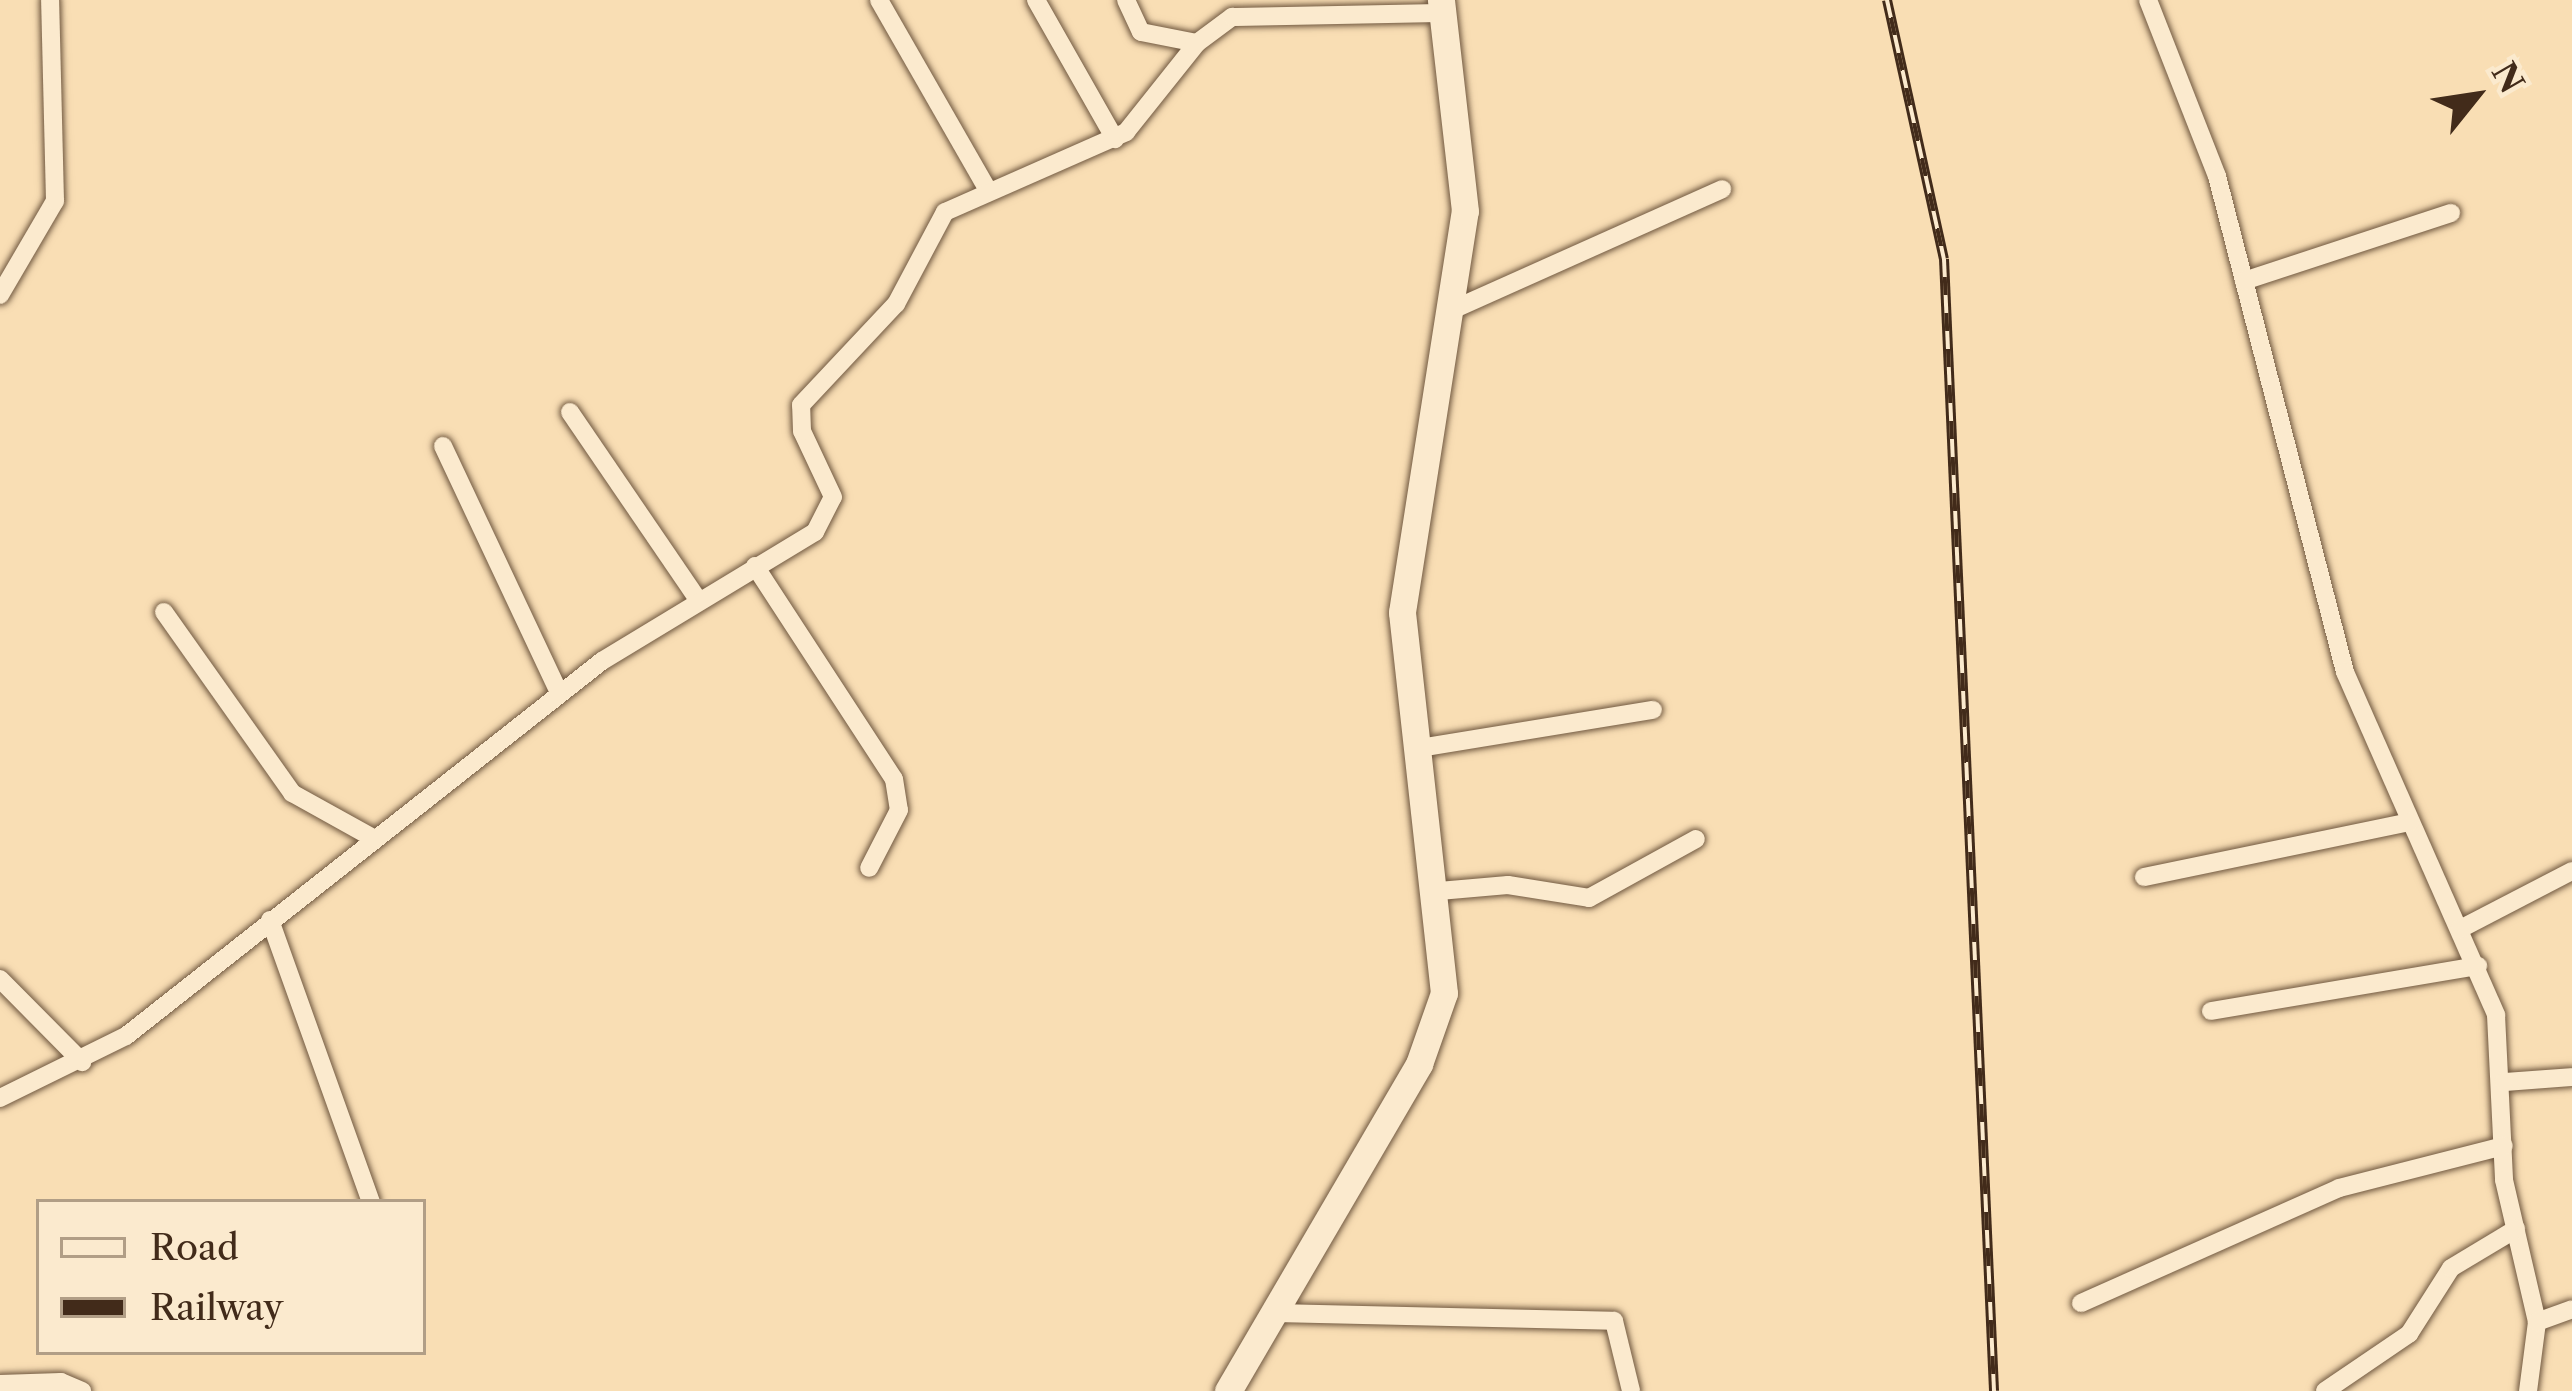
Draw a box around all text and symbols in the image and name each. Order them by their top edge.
north arrow [2416,36,2536,156]
text: N [2483,55,2533,100]
legend [36,1199,426,1355]
text: Road [150,1225,239,1269]
text: Railway [150,1285,283,1329]

